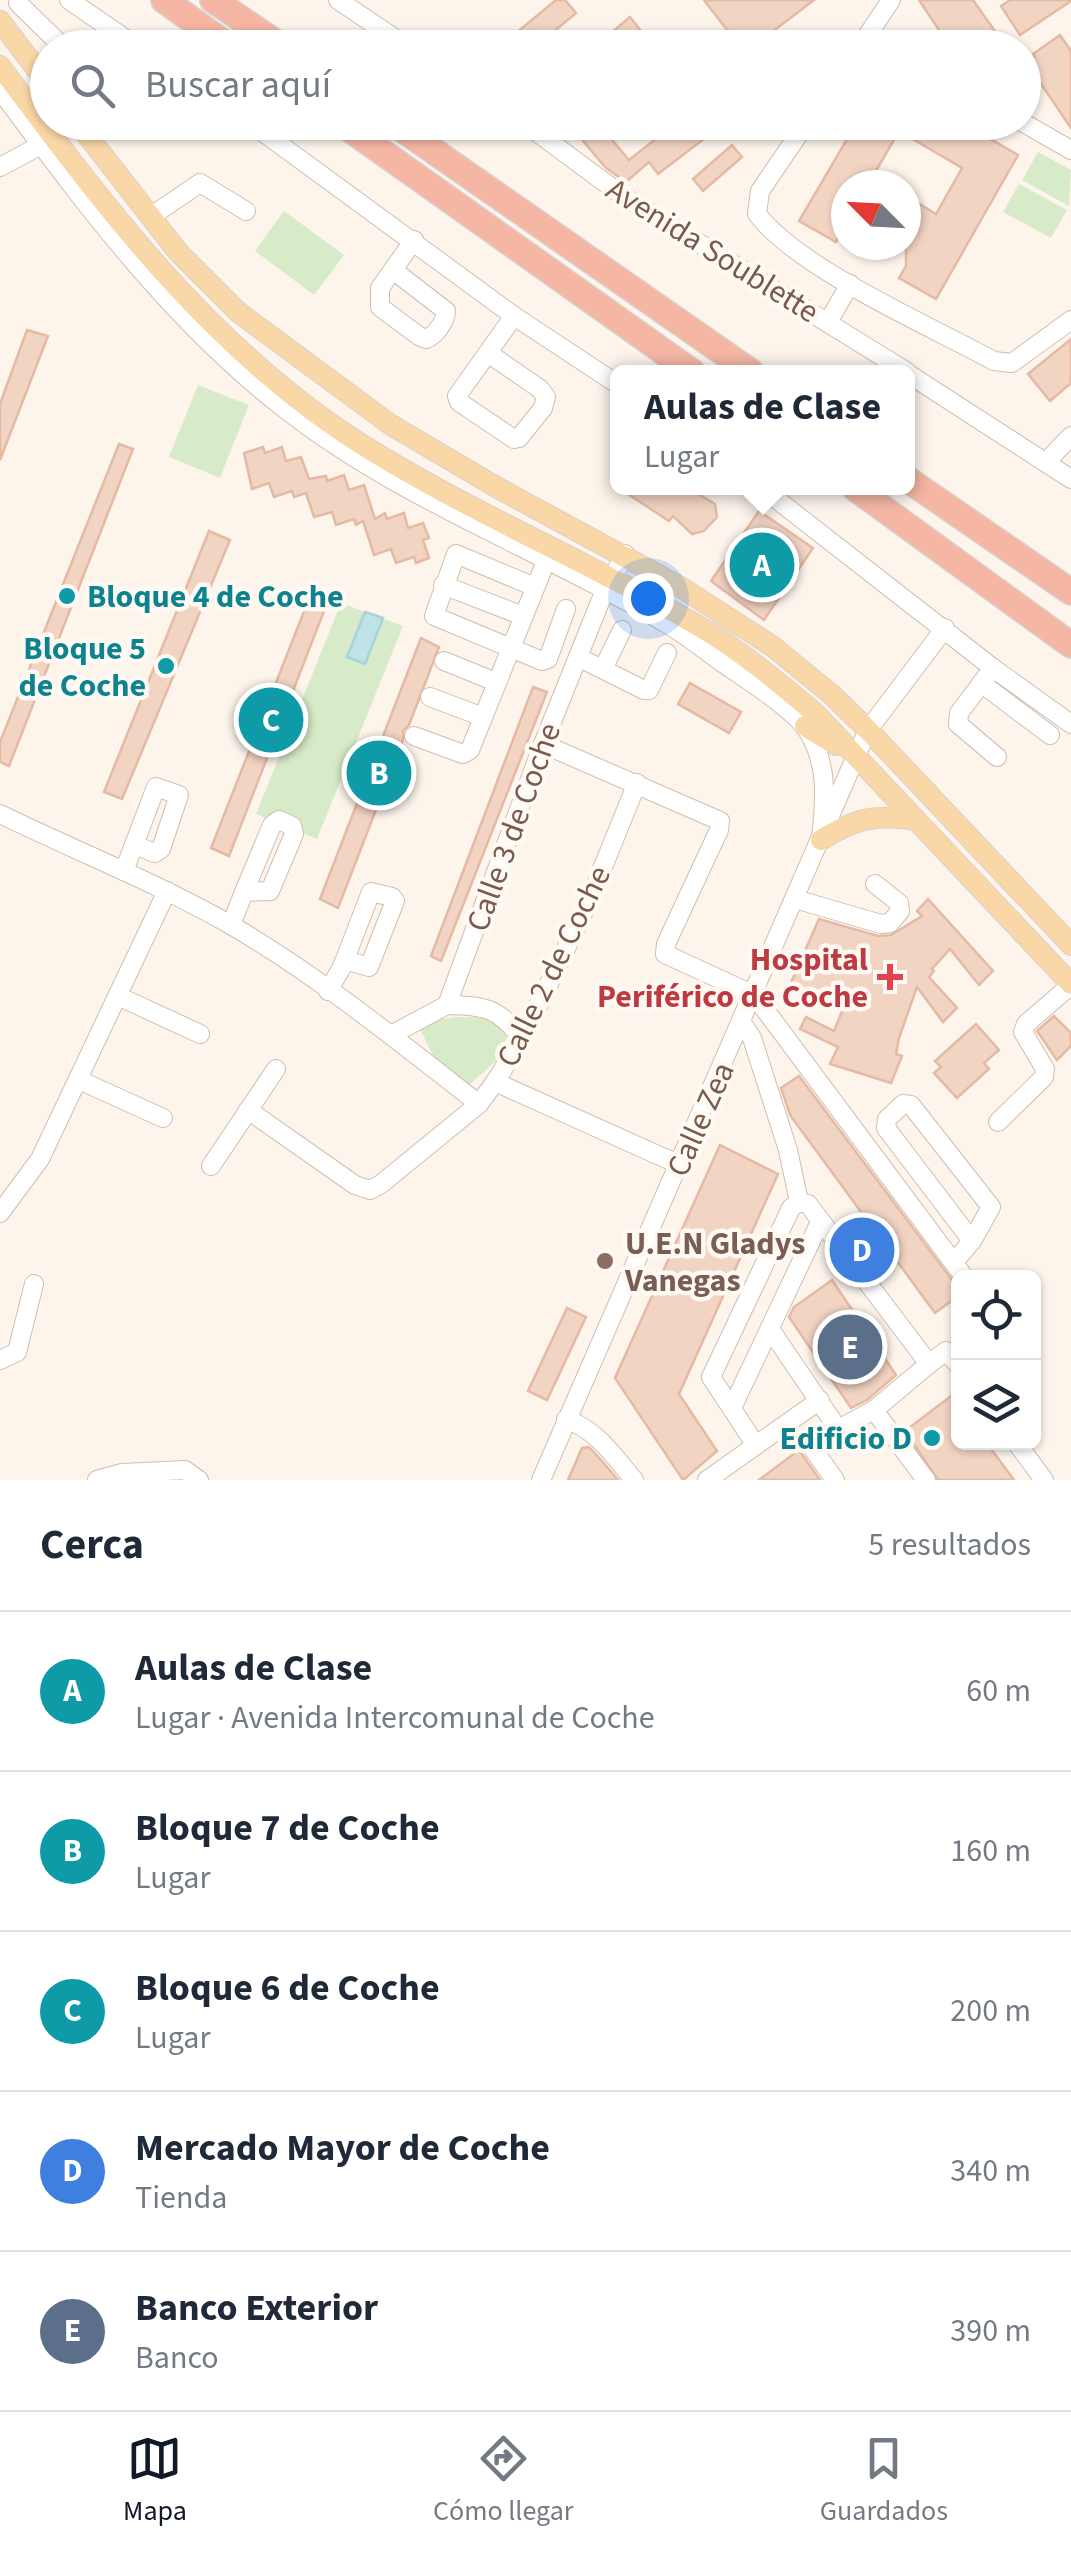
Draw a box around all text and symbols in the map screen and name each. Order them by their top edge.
search box [30,30,1041,140]
icon: search [65,58,120,113]
text: Buscar aquí [145,58,331,112]
street label: Avenida Soublette [597,167,828,335]
north arrow [831,170,921,260]
popup [610,365,915,495]
text: Aulas de Clase [644,380,881,434]
text: Lugar [644,434,719,480]
pin: A [730,528,794,602]
your location [623,573,674,624]
place label: Bloque 4 de Coche [87,574,344,620]
marker: Bloque 4 de Coche [56,585,78,607]
place label: Bloque 5 de Coche [18,626,146,709]
marker: Bloque 5 de Coche [155,655,177,677]
pin: C [238,682,304,758]
street label: Calle 3 de Coche [455,717,573,938]
pin: B [346,736,412,810]
street label: Calle 2 de Coche [485,858,623,1075]
place label: Hospital Periférico de Coche [597,937,868,1020]
marker: Hospital Periférico de Coche [877,964,903,990]
street label: Calle Zea [655,1055,747,1184]
pin: D [830,1212,894,1288]
place label: U.E.N Gladys Vanegas [624,1221,805,1304]
marker: U.E.N Gladys Vanegas [594,1250,616,1272]
map controls [951,1270,1041,1450]
button: locate [951,1270,1041,1360]
pin: E [818,1310,882,1384]
button: layers [951,1360,1041,1450]
place label: Edificio D [780,1416,912,1462]
marker: Edificio D [921,1427,943,1449]
text: Cerca [40,1515,144,1575]
text: 5 resultados [868,1522,1031,1568]
text: Aulas de Clase [135,1641,372,1695]
text: A [63,1668,82,1714]
text: 60 m [966,1668,1031,1714]
text: Lugar · Avenida Intercomunal de Coche [135,1695,655,1741]
text: Bloque 7 de Coche [135,1801,440,1855]
text: B [63,1828,82,1874]
text: 160 m [950,1828,1031,1874]
text: Lugar [135,1855,210,1901]
text: Bloque 6 de Coche [135,1961,440,2015]
text: C [63,1988,82,2034]
text: 200 m [950,1988,1031,2034]
text: Lugar [135,2015,210,2061]
text: Mercado Mayor de Coche [135,2121,550,2175]
text: D [62,2148,83,2194]
text: 340 m [950,2148,1031,2194]
text: Tienda [135,2175,227,2221]
text: Banco Exterior [135,2281,378,2335]
text: E [64,2308,81,2354]
text: 390 m [950,2308,1031,2354]
text: Banco [135,2335,219,2381]
tab: Mapa [123,2431,187,2531]
tab: Cómo llegar [433,2431,574,2531]
tab: Guardados [820,2431,948,2531]

